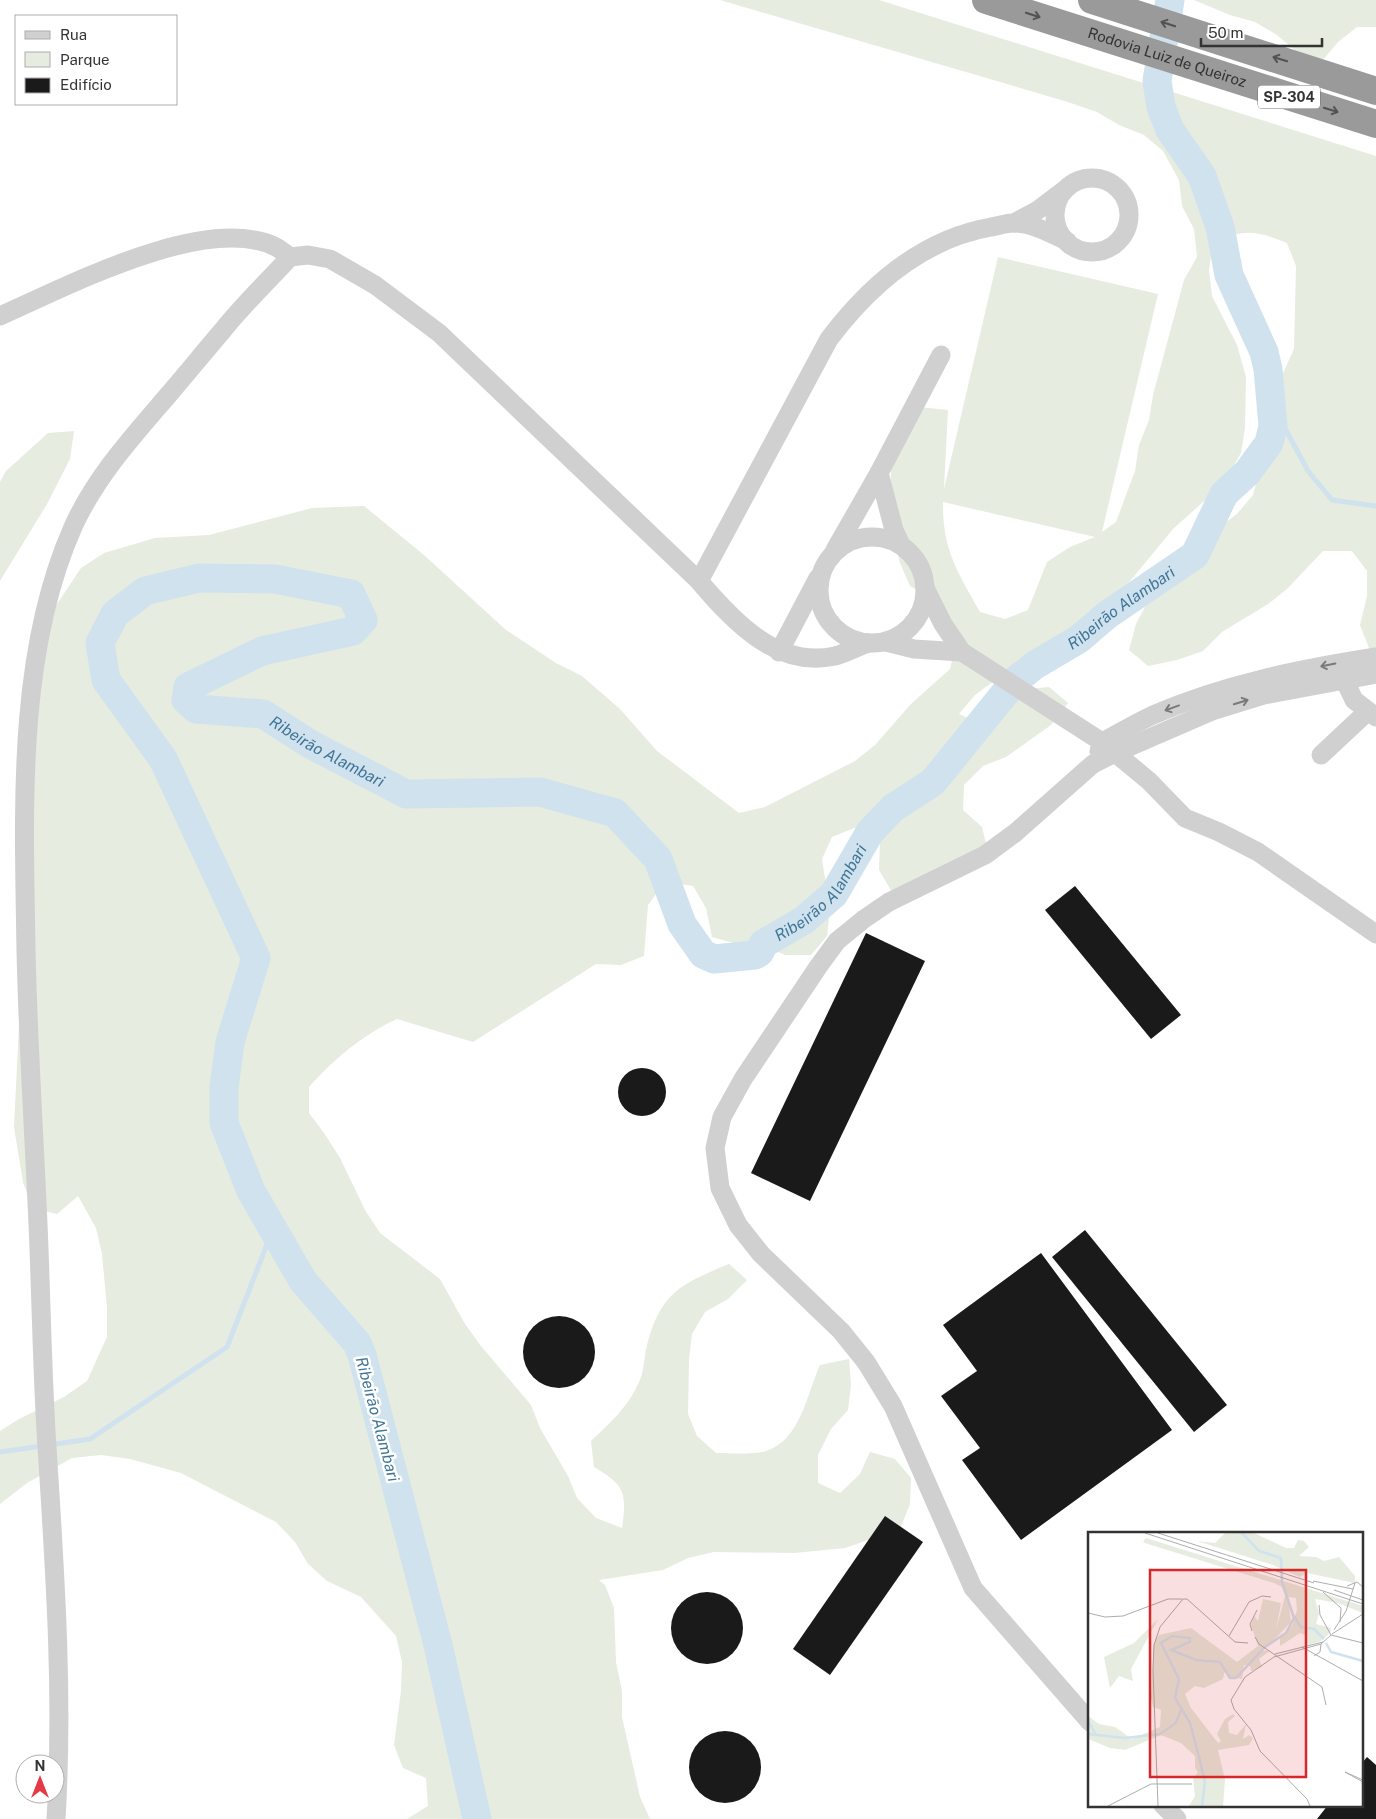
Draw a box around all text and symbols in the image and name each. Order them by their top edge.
one-way arrow [1024,11,1040,20]
legend [15,15,178,105]
scale bar [1201,15,1322,47]
one-way arrow [1160,19,1176,29]
street label: Rodovia Luiz de Queiroz [1086,24,1249,90]
text: 50 m [1208,24,1243,41]
text: Rua [60,26,87,43]
text: Parque [60,51,110,68]
one-way arrow [1272,54,1288,64]
text: Edifício [60,76,112,93]
road number: SP-304 [1258,85,1320,108]
one-way arrow [1323,106,1339,115]
water label: Ribeirão Alambari [1064,563,1179,654]
one-way arrow [1320,661,1336,670]
one-way arrow [1233,696,1249,706]
one-way arrow [1165,704,1180,713]
water label: Ribeirão Alambari [266,712,388,791]
water label: Ribeirão Alambari [771,841,871,945]
water label: Ribeirão Alambari [352,1355,403,1484]
inset map [1088,1532,1364,1806]
north arrow [15,1754,65,1804]
text: N [35,1758,45,1774]

